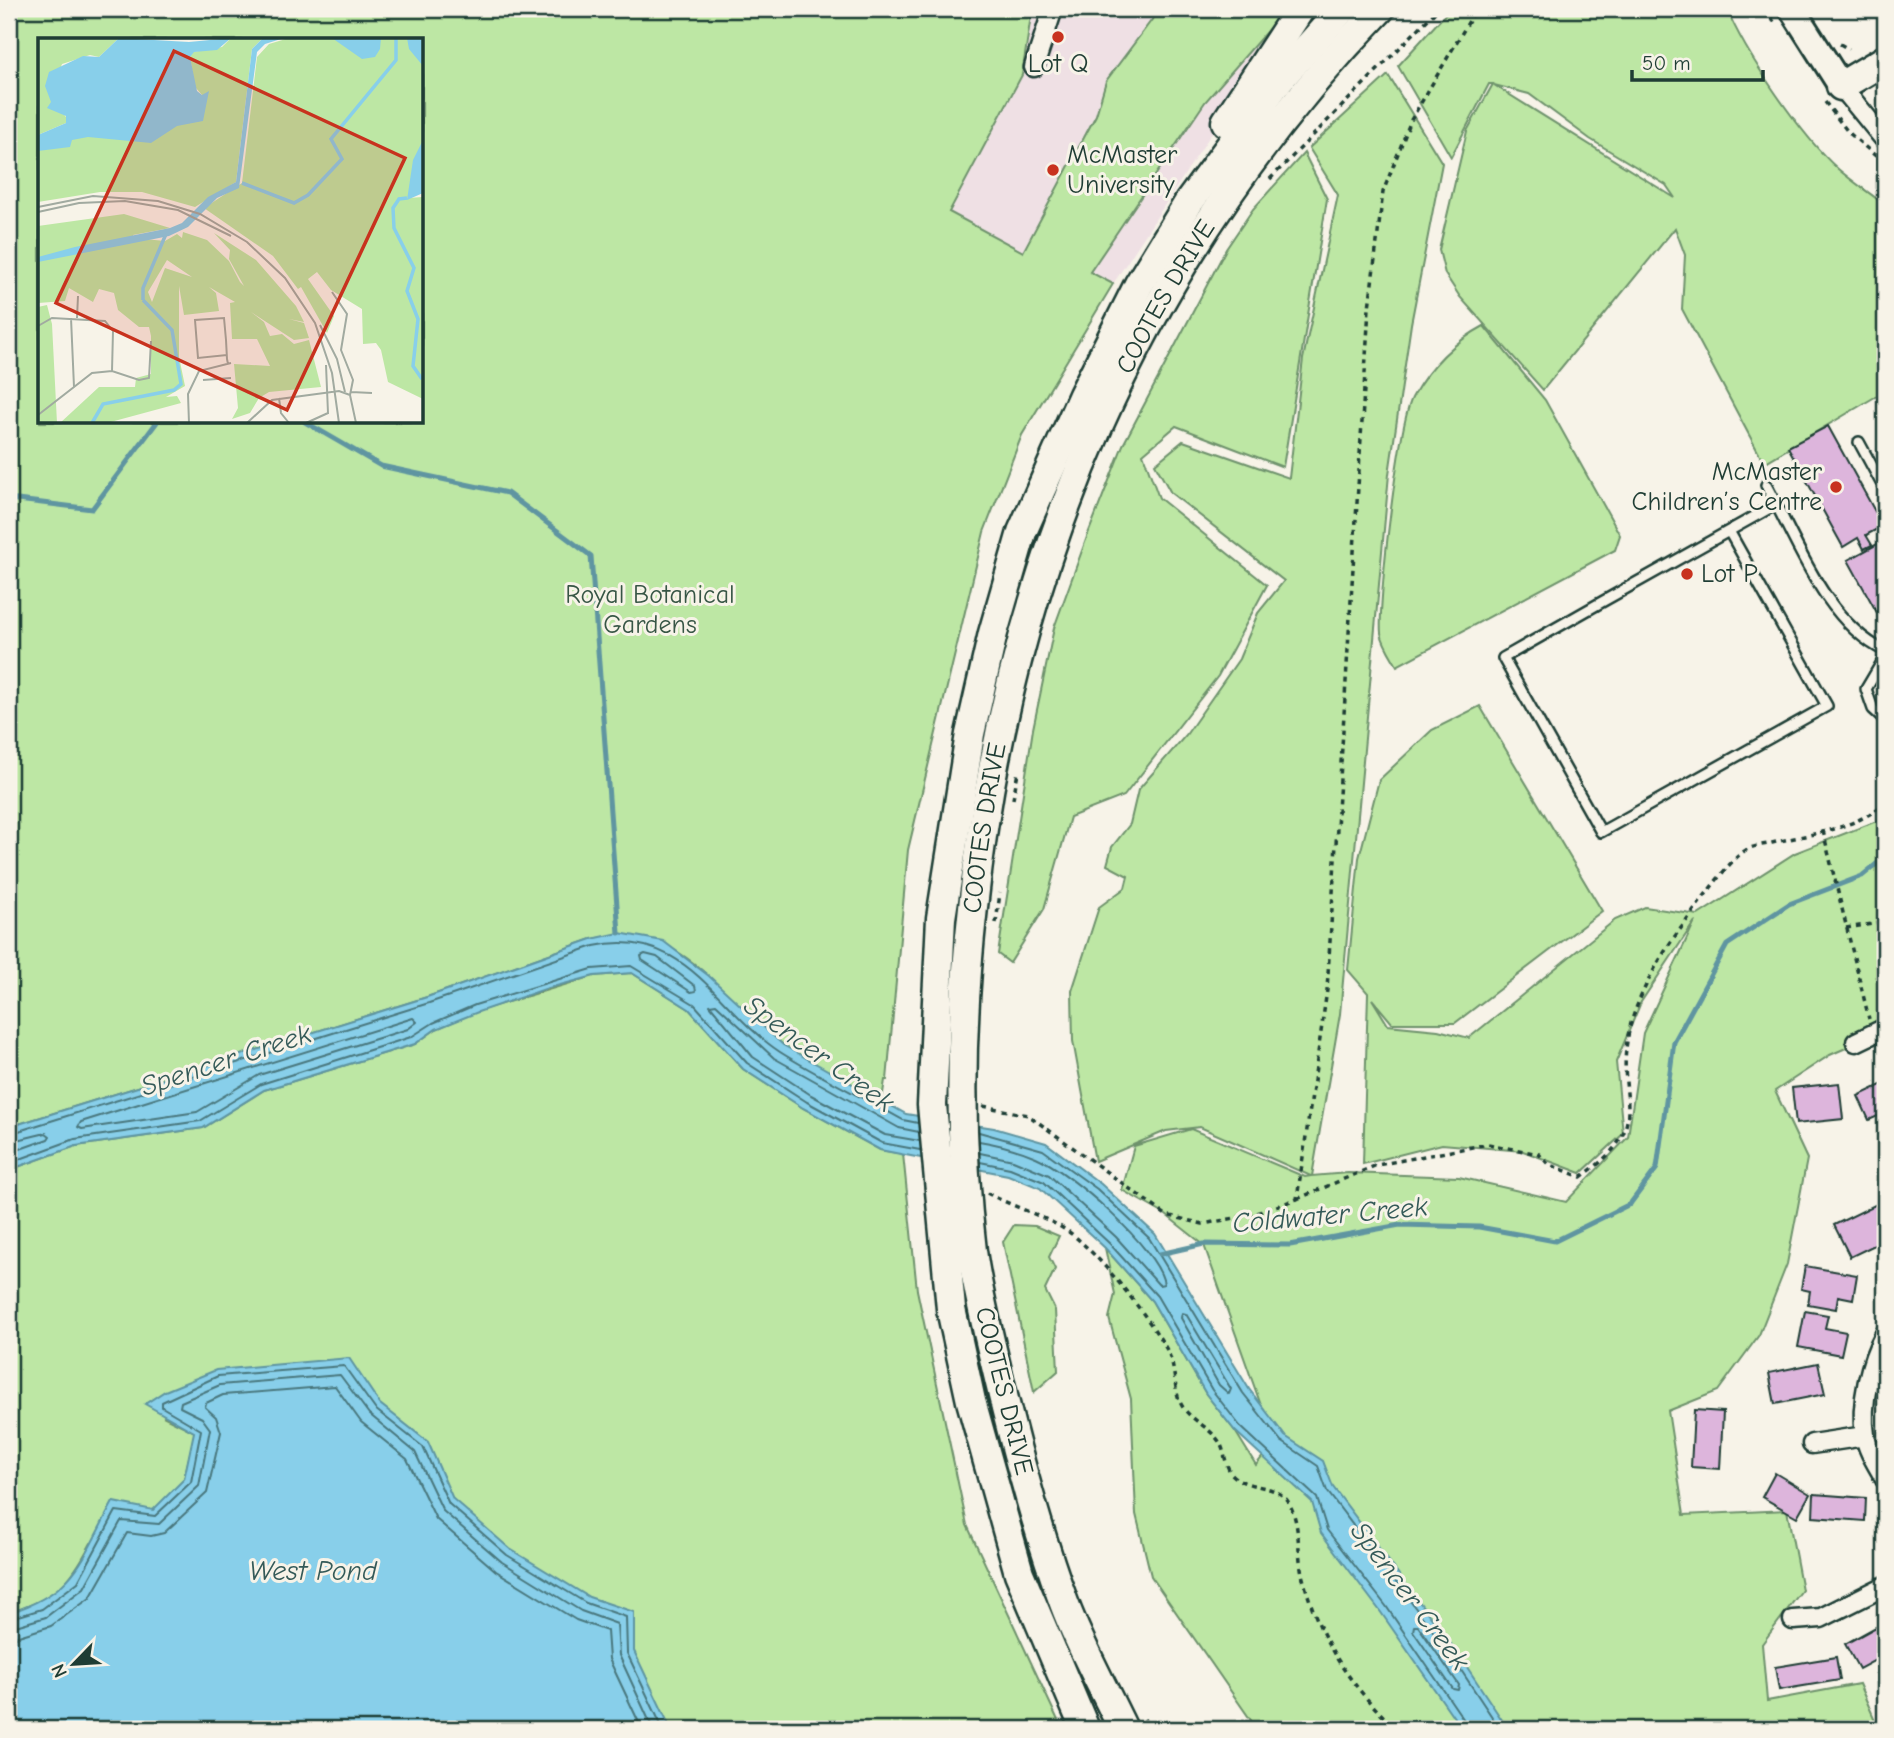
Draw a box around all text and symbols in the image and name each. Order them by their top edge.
marker: Lot Q [1050,29,1066,45]
inset map [38,38,424,424]
scale bar [1632,38,1763,82]
place label: Lot Q [1028,49,1088,79]
text: 50 m [1642,51,1691,75]
place label: McMaster University [1067,140,1178,200]
marker: McMaster University [1045,162,1061,178]
street label: COOTES DRIVE [1110,214,1222,379]
place label: McMaster Children’s Centre [1632,457,1823,517]
marker: McMaster Children’s Centre [1828,479,1844,495]
place label: Lot P [1701,559,1758,589]
marker: Lot P [1679,566,1695,582]
park label: Royal Botanical Gardens [565,580,735,640]
street label: COOTES DRIVE [957,740,1013,915]
water label: Spencer Creek [738,989,900,1119]
water label: Spencer Creek [137,1017,316,1103]
water label: Coldwater Creek [1231,1190,1429,1239]
street label: COOTES DRIVE [969,1304,1039,1478]
water label: Spencer Creek [1344,1516,1476,1677]
water label: West Pond [249,1555,378,1587]
north arrow [38,1630,108,1700]
text: N [47,1660,72,1681]

